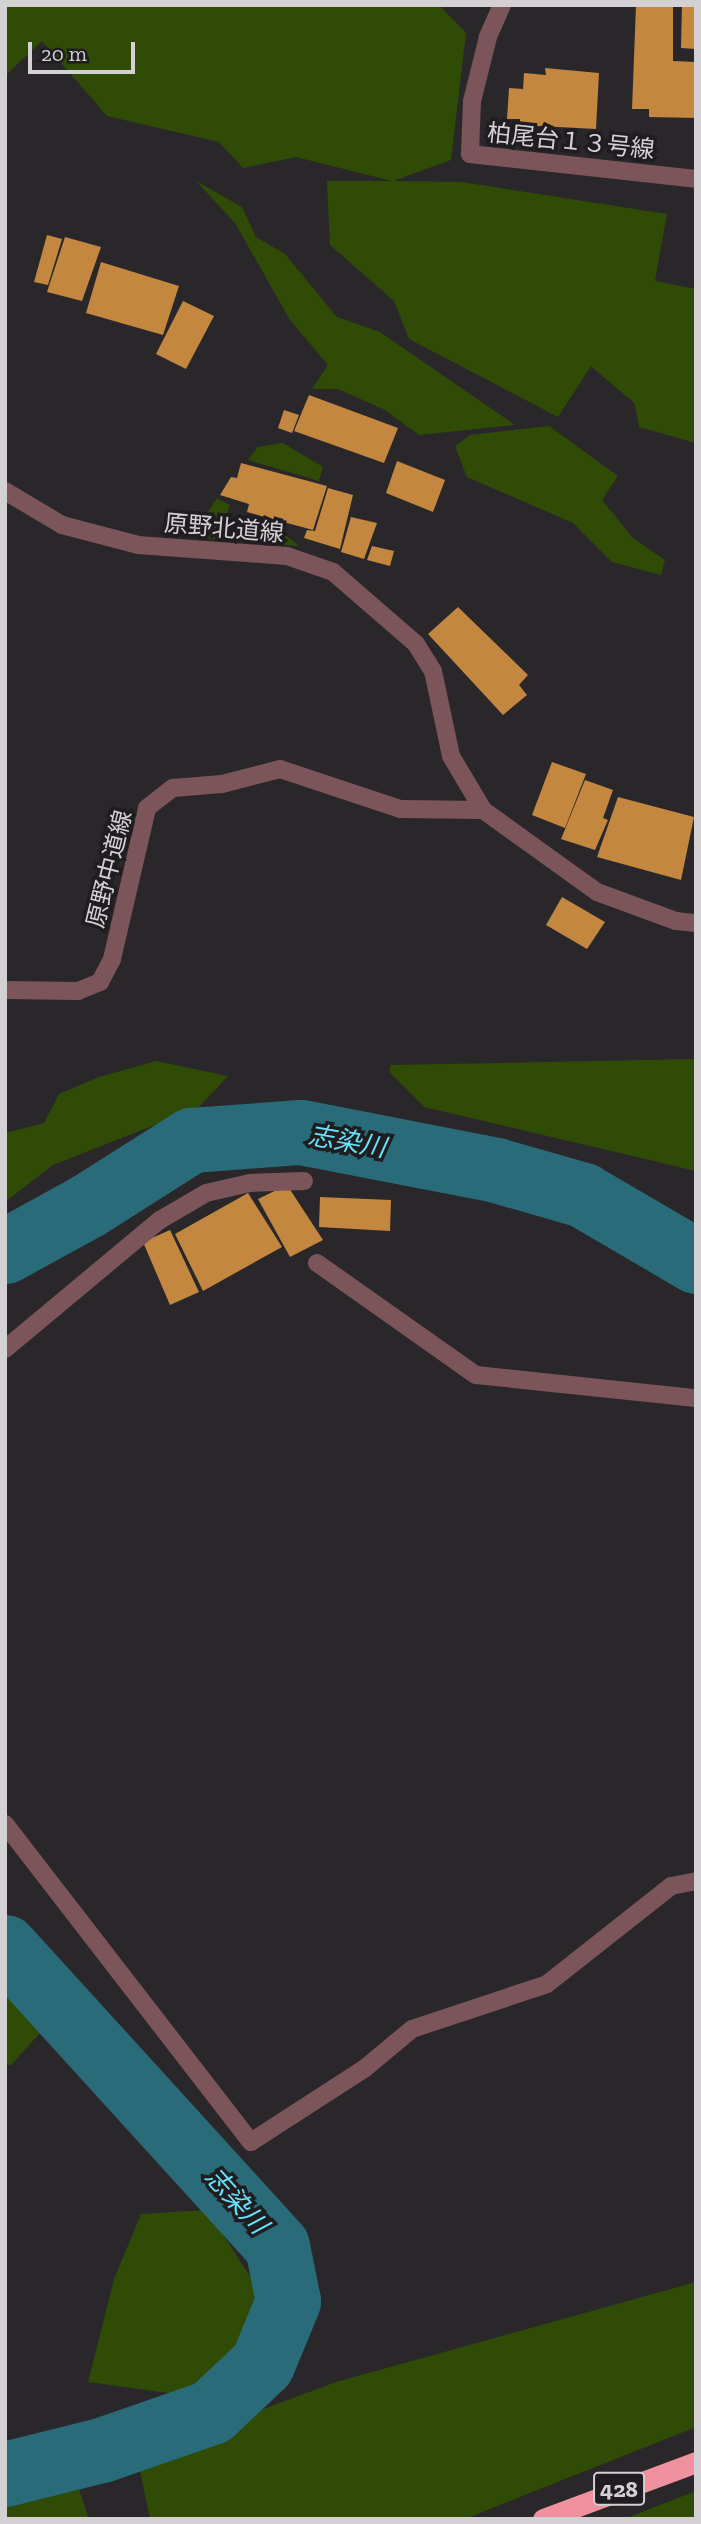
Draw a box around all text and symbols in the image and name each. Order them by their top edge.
scale bar [32,28,138,72]
text: 20 m [41,41,87,66]
street label: 柏尾台１３号線 [486,118,656,164]
street label: 原野北道線 [163,508,285,548]
street label: 原野中道線 [81,807,137,931]
water label: 志染川 [306,1120,388,1164]
water label: 志染川 [198,2162,274,2240]
road number: 428 [593,2470,645,2508]

